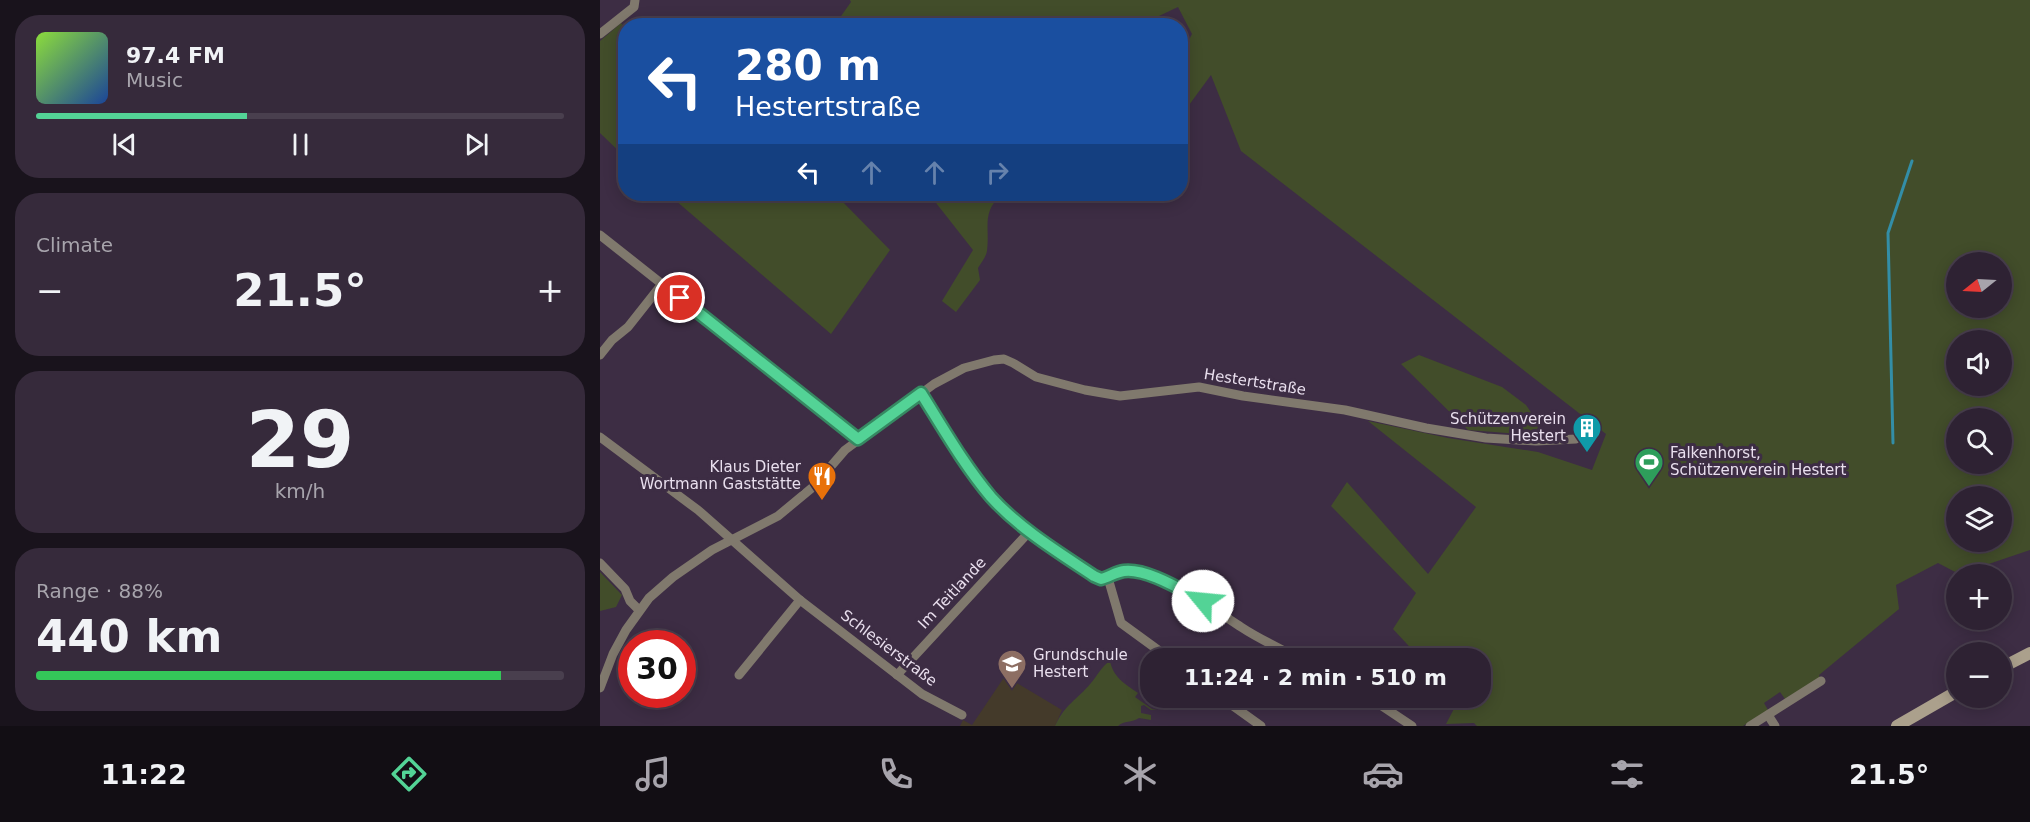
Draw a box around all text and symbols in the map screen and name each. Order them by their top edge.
text: 280 m [735,41,881,90]
icon: left [636,42,714,120]
text: 97.4 FM [126,43,225,68]
text: Music [126,68,183,92]
text: Hestertstraße [735,91,921,122]
icon: previous [108,128,141,161]
icon: pause [284,128,317,161]
icon: next [460,128,493,161]
icon: left [792,156,825,189]
icon: ahead [855,156,888,189]
icon: ahead [918,156,951,189]
icon: right [981,156,1014,189]
text: Climate [36,233,113,257]
north arrow [1946,252,2012,318]
map controls [1946,252,2012,708]
text: 21.5° [233,264,367,317]
text: − [36,271,64,310]
text: + [536,271,564,310]
pin [654,272,705,323]
icon: arrive [663,281,696,314]
button: sound [1946,330,2012,396]
street label: Hestertstraße [1203,365,1307,399]
text: 29 [246,395,354,485]
button: search [1946,408,2012,474]
place label: Schützenverein Hestert [1450,410,1566,445]
building icon: Schützenverein Hestert [1571,412,1603,454]
place label: Falkenhorst, Schützenverein Hestert [1670,444,1846,479]
sports icon: Falkenhorst, Schützenverein Hestert [1633,446,1665,488]
place label: Klaus Dieter Wortmann Gaststätte [640,458,802,493]
restaurant icon: Klaus Dieter Wortmann Gaststätte [806,460,838,502]
text: km/h [275,479,325,503]
button: layers [1946,486,2012,552]
street label: Im Teitlande [914,553,990,633]
button: + [1946,564,2012,630]
position arrow [1171,569,1235,633]
text: Range · 88% [36,579,163,603]
street label: Schlesierstraße [837,606,941,690]
text: 440 km [36,610,222,663]
speed limit sign: 30 [618,630,696,708]
button: − [1946,642,2012,708]
place label: Grundschule Hestert [1033,646,1128,681]
school or university icon: Grundschule Hestert [996,648,1028,690]
text: 11:24 · 2 min · 510 m [1184,665,1447,690]
icon: directions [388,753,430,795]
icon: music [632,753,674,795]
icon: phone [875,753,917,795]
icon: climate [1119,753,1161,795]
icon: car [1362,753,1404,795]
icon: filters [1606,753,1648,795]
text: 11:22 [101,759,187,790]
text: 21.5° [1849,759,1929,790]

